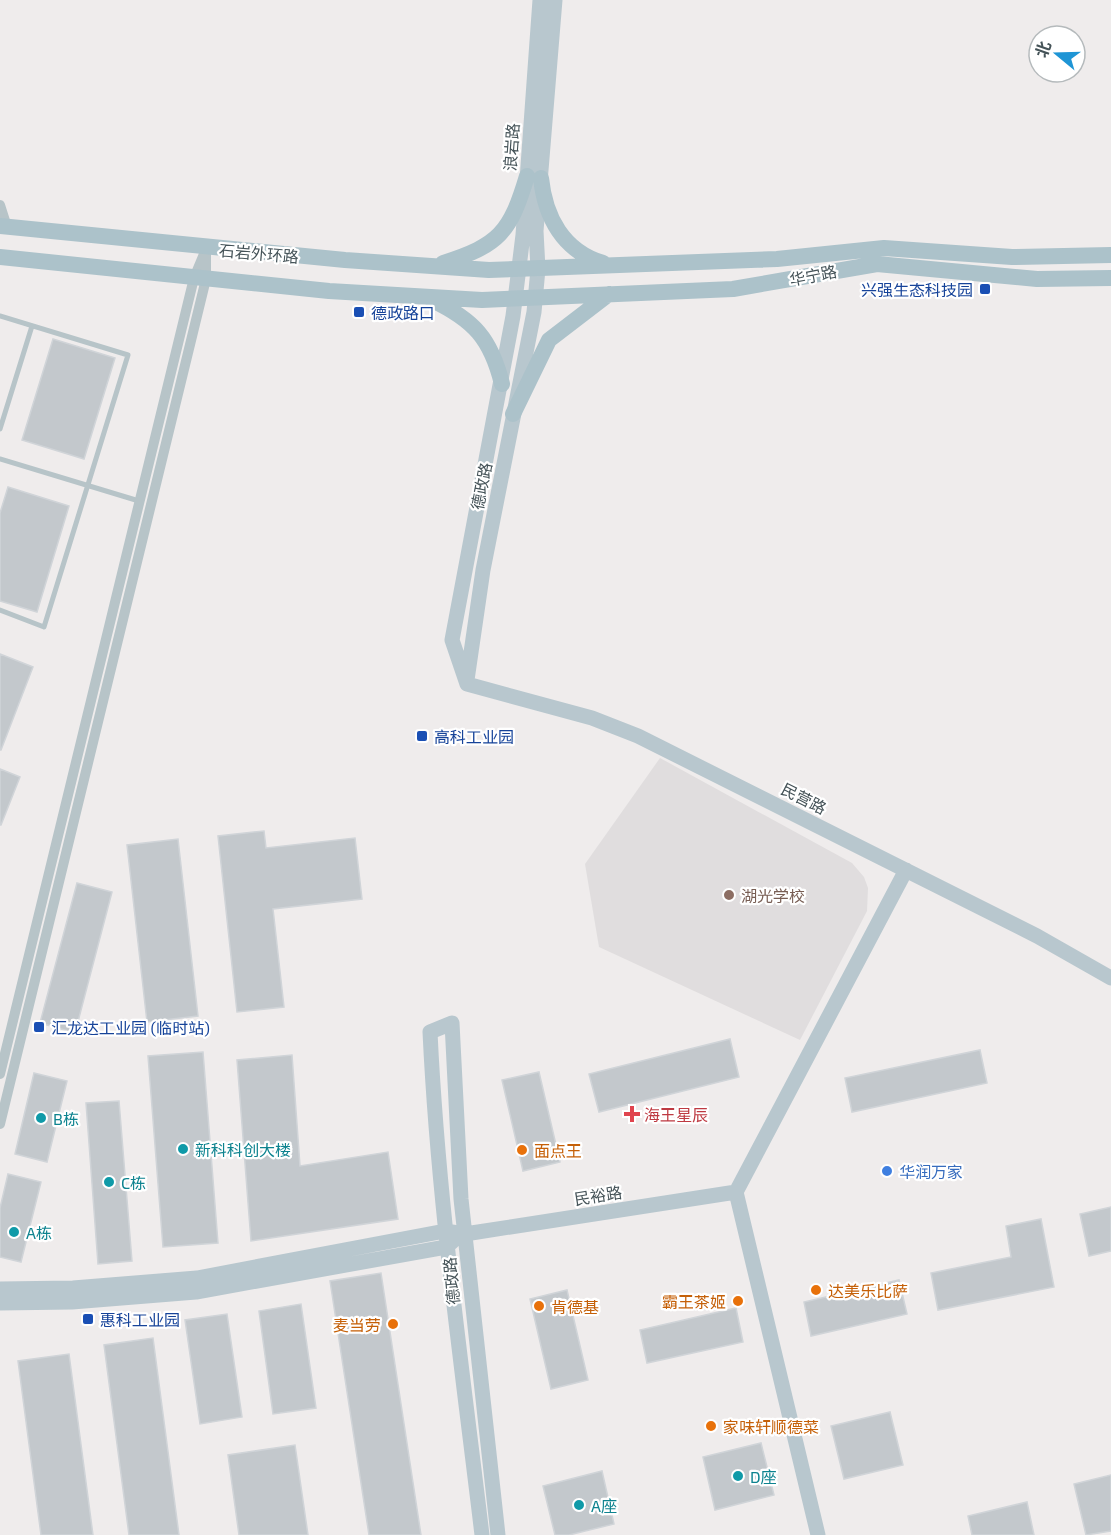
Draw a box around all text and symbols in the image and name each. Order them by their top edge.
north arrow [1027,24,1087,84]
text: 北 [1031,38,1054,60]
street label: 浪岩路 [500,122,522,172]
street label: 石岩外环路 [218,240,300,266]
street label: 华宁路 [788,261,838,289]
place label: 兴强生态科技园 [861,280,973,299]
marker: 兴强生态科技园 [978,282,992,296]
place label: 德政路口 [371,303,435,322]
marker: 德政路口 [352,305,366,319]
street label: 德政路 [467,461,495,511]
place label: 高科工业园 [434,727,514,746]
marker: 高科工业园 [415,729,429,743]
street label: 民营路 [778,779,830,817]
place label: 湖光学校 [741,886,805,905]
marker: 湖光学校 [722,888,736,902]
place label: 汇龙达工业园 (临时站) [51,1018,210,1037]
marker: 汇龙达工业园 (临时站) [32,1020,46,1034]
place label: 海王星辰 [644,1105,708,1124]
marker: 海王星辰 [625,1107,639,1121]
place label: B栋 [53,1109,79,1128]
marker: B栋 [34,1111,48,1125]
place label: 新科科创大楼 [195,1140,291,1159]
place label: 面点王 [534,1141,582,1160]
marker: 新科科创大楼 [176,1142,190,1156]
marker: 面点王 [515,1143,529,1157]
place label: 华润万家 [899,1162,963,1181]
marker: 华润万家 [880,1164,894,1178]
place label: C栋 [121,1173,146,1192]
marker: C栋 [102,1175,116,1189]
street label: 民裕路 [573,1182,623,1208]
place label: A栋 [26,1223,52,1242]
marker: A栋 [7,1225,21,1239]
street label: 德政路 [439,1256,463,1306]
place label: 达美乐比萨 [828,1281,908,1300]
marker: 达美乐比萨 [809,1283,823,1297]
place label: 霸王茶姬 [662,1292,726,1311]
marker: 霸王茶姬 [731,1294,745,1308]
place label: 肯德基 [551,1297,599,1316]
marker: 肯德基 [532,1299,546,1313]
place label: 惠科工业园 [100,1310,180,1329]
marker: 惠科工业园 [81,1312,95,1326]
place label: 麦当劳 [333,1315,381,1334]
marker: 麦当劳 [386,1317,400,1331]
place label: 家味轩顺德菜 [723,1417,819,1436]
marker: 家味轩顺德菜 [704,1419,718,1433]
place label: D座 [750,1467,777,1486]
marker: D座 [731,1469,745,1483]
place label: A座 [591,1496,617,1515]
marker: A座 [572,1498,586,1512]

